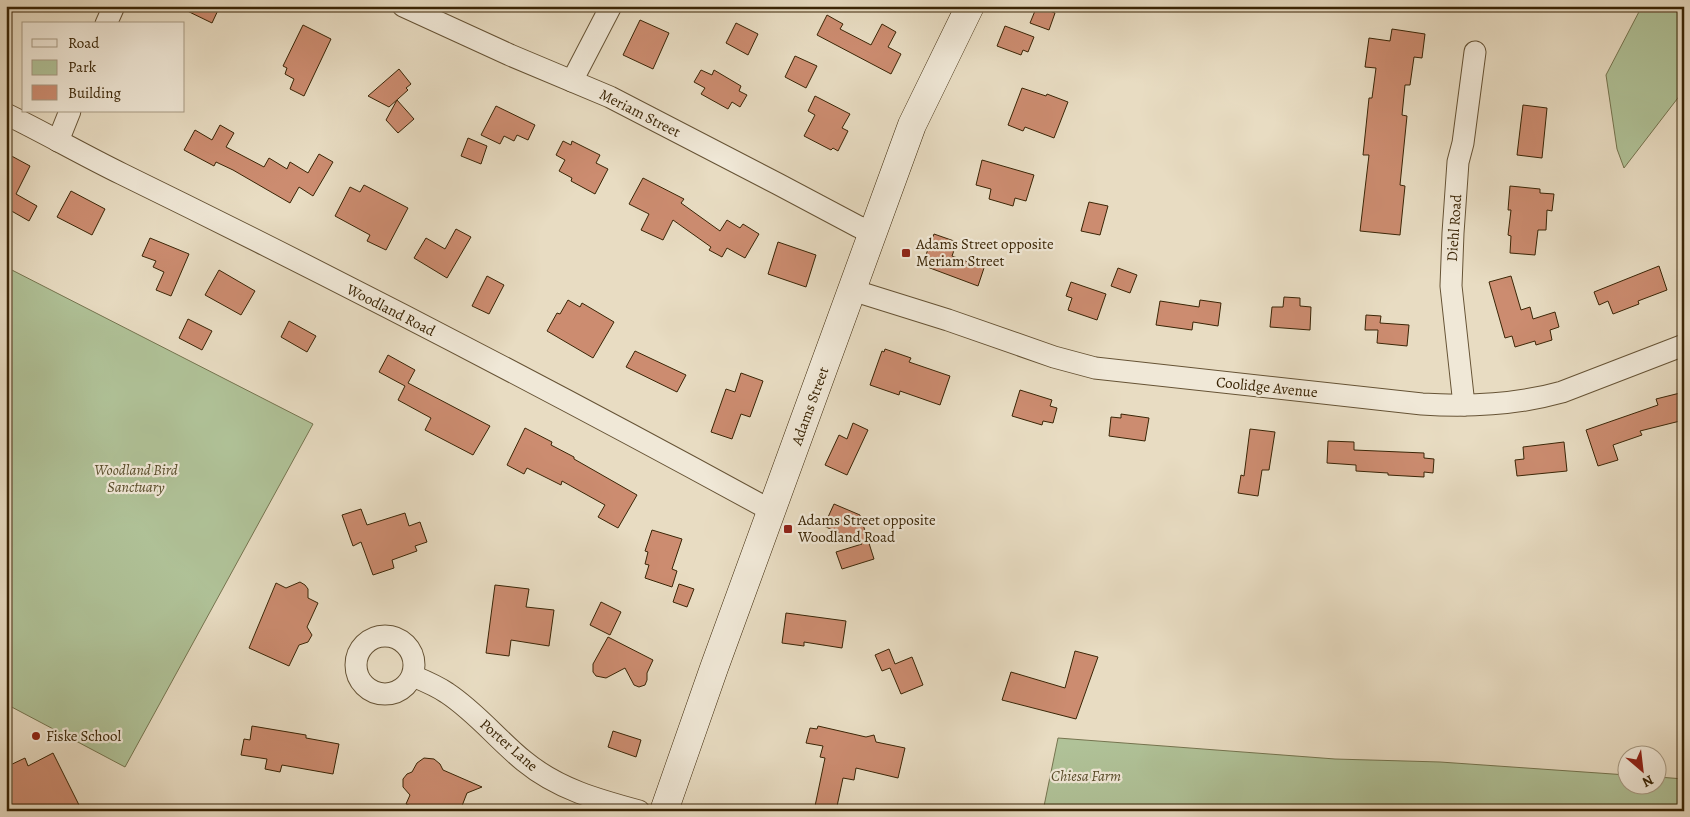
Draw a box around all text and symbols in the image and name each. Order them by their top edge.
legend [22,22,185,112]
text: Road [68,33,100,53]
text: Park [68,57,97,77]
text: Building [68,83,121,103]
street label: Meriam Street [596,84,684,142]
street label: Diehl Road [1442,193,1466,262]
place label: Adams Street opposite Meriam Street [915,234,1054,271]
marker: Adams Street opposite Meriam Street [900,247,912,259]
street label: Woodland Road [342,279,440,341]
street label: Adams Street [786,364,833,449]
street label: Coolidge Avenue [1215,372,1319,402]
park label: Woodland Bird Sanctuary [94,460,178,497]
place label: Adams Street opposite Woodland Road [797,510,936,547]
marker: Adams Street opposite Woodland Road [782,523,794,535]
street label: Porter Lane [476,714,542,776]
place label: Fiske School [46,726,121,746]
marker: Fiske School [30,730,42,742]
north arrow [1618,744,1668,794]
park label: Chiesa Farm [1051,766,1121,786]
text: N [1639,770,1657,792]

